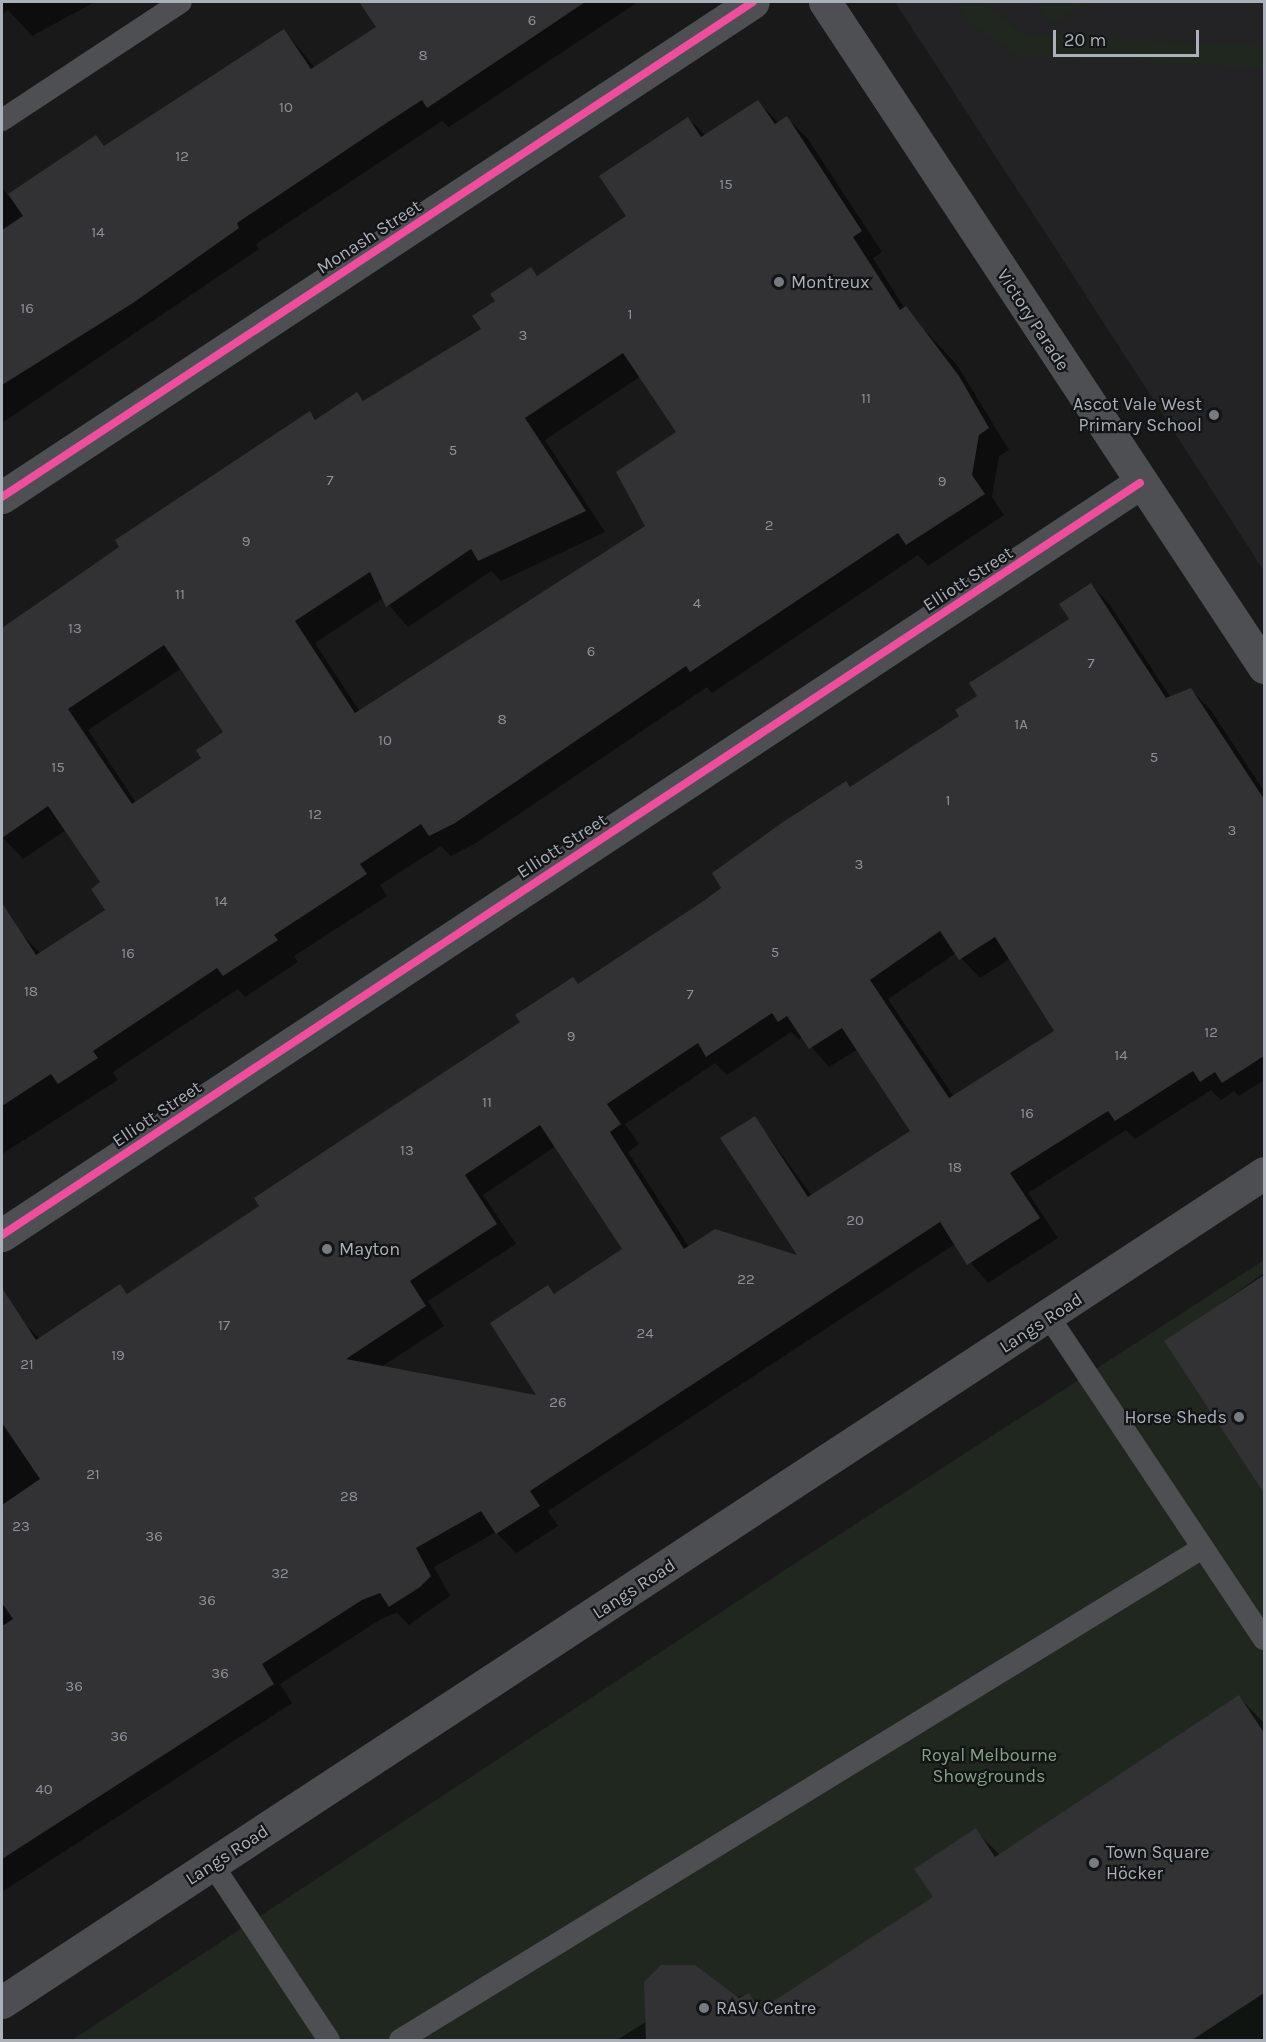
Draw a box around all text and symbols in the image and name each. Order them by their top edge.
house number: 6 [528,12,536,30]
scale bar [1056,18,1202,56]
text: 20 m [1064,29,1106,51]
house number: 8 [418,47,428,65]
house number: 10 [279,99,293,117]
house number: 12 [175,148,189,166]
house number: 15 [719,176,733,194]
street label: Monash Street [313,195,425,279]
house number: 14 [91,224,105,242]
street label: Victory Parade [992,265,1074,375]
place label: Montreux [791,271,870,293]
marker: Montreux [772,275,786,289]
house number: 16 [20,300,34,318]
house number: 1 [628,306,632,324]
house number: 3 [519,327,527,345]
house number: 11 [861,390,871,408]
place label: Ascot Vale West Primary School [1073,394,1202,436]
marker: Ascot Vale West Primary School [1207,408,1221,422]
house number: 5 [449,442,457,460]
house number: 7 [326,472,334,490]
house number: 9 [938,473,946,491]
house number: 2 [765,517,773,535]
house number: 9 [242,533,250,551]
street label: Elliott Street [919,542,1017,616]
house number: 11 [175,586,185,604]
house number: 4 [693,595,701,613]
house number: 13 [68,620,82,638]
house number: 6 [587,643,595,661]
house number: 7 [1087,655,1095,673]
house number: 8 [497,711,507,729]
house number: 1A [1014,716,1028,734]
house number: 10 [378,732,392,750]
house number: 5 [1150,749,1158,767]
house number: 15 [51,759,65,777]
house number: 1 [946,792,950,810]
house number: 12 [308,806,322,824]
street label: Elliott Street [513,809,611,883]
house number: 3 [1228,822,1236,840]
house number: 3 [855,856,863,874]
house number: 14 [214,893,228,911]
house number: 5 [771,944,779,962]
house number: 16 [121,945,135,963]
house number: 18 [24,983,38,1001]
house number: 7 [686,986,694,1004]
house number: 12 [1204,1024,1218,1042]
house number: 9 [567,1028,575,1046]
house number: 14 [1114,1047,1128,1065]
street label: Elliott Street [108,1076,206,1152]
house number: 11 [482,1094,492,1112]
house number: 16 [1020,1105,1034,1123]
house number: 13 [400,1142,414,1160]
house number: 18 [948,1159,962,1177]
house number: 20 [846,1212,864,1230]
place label: Mayton [339,1238,400,1260]
marker: Mayton [320,1242,334,1256]
house number: 22 [737,1271,755,1289]
street label: Langs Road [995,1288,1087,1358]
house number: 17 [218,1317,230,1335]
house number: 24 [636,1325,654,1343]
house number: 19 [111,1347,125,1365]
house number: 21 [20,1356,34,1374]
house number: 26 [549,1394,567,1412]
place label: Horse Sheds [1125,1406,1227,1428]
marker: Horse Sheds [1232,1410,1246,1424]
house number: 21 [86,1466,100,1484]
house number: 28 [340,1488,358,1506]
house number: 23 [12,1518,30,1536]
house number: 36 [145,1528,163,1546]
street label: Langs Road [588,1554,680,1624]
house number: 32 [271,1565,289,1583]
house number: 36 [198,1592,216,1610]
house number: 36 [211,1665,229,1683]
house number: 36 [65,1678,83,1696]
house number: 36 [110,1728,128,1746]
park label: Royal Melbourne Showgrounds [921,1745,1057,1788]
house number: 40 [35,1781,53,1799]
street label: Langs Road [181,1820,273,1890]
place label: Town Square Höcker [1106,1842,1210,1884]
marker: Town Square Höcker [1087,1856,1101,1870]
place label: RASV Centre [716,1997,816,2019]
marker: RASV Centre [697,2001,711,2015]

